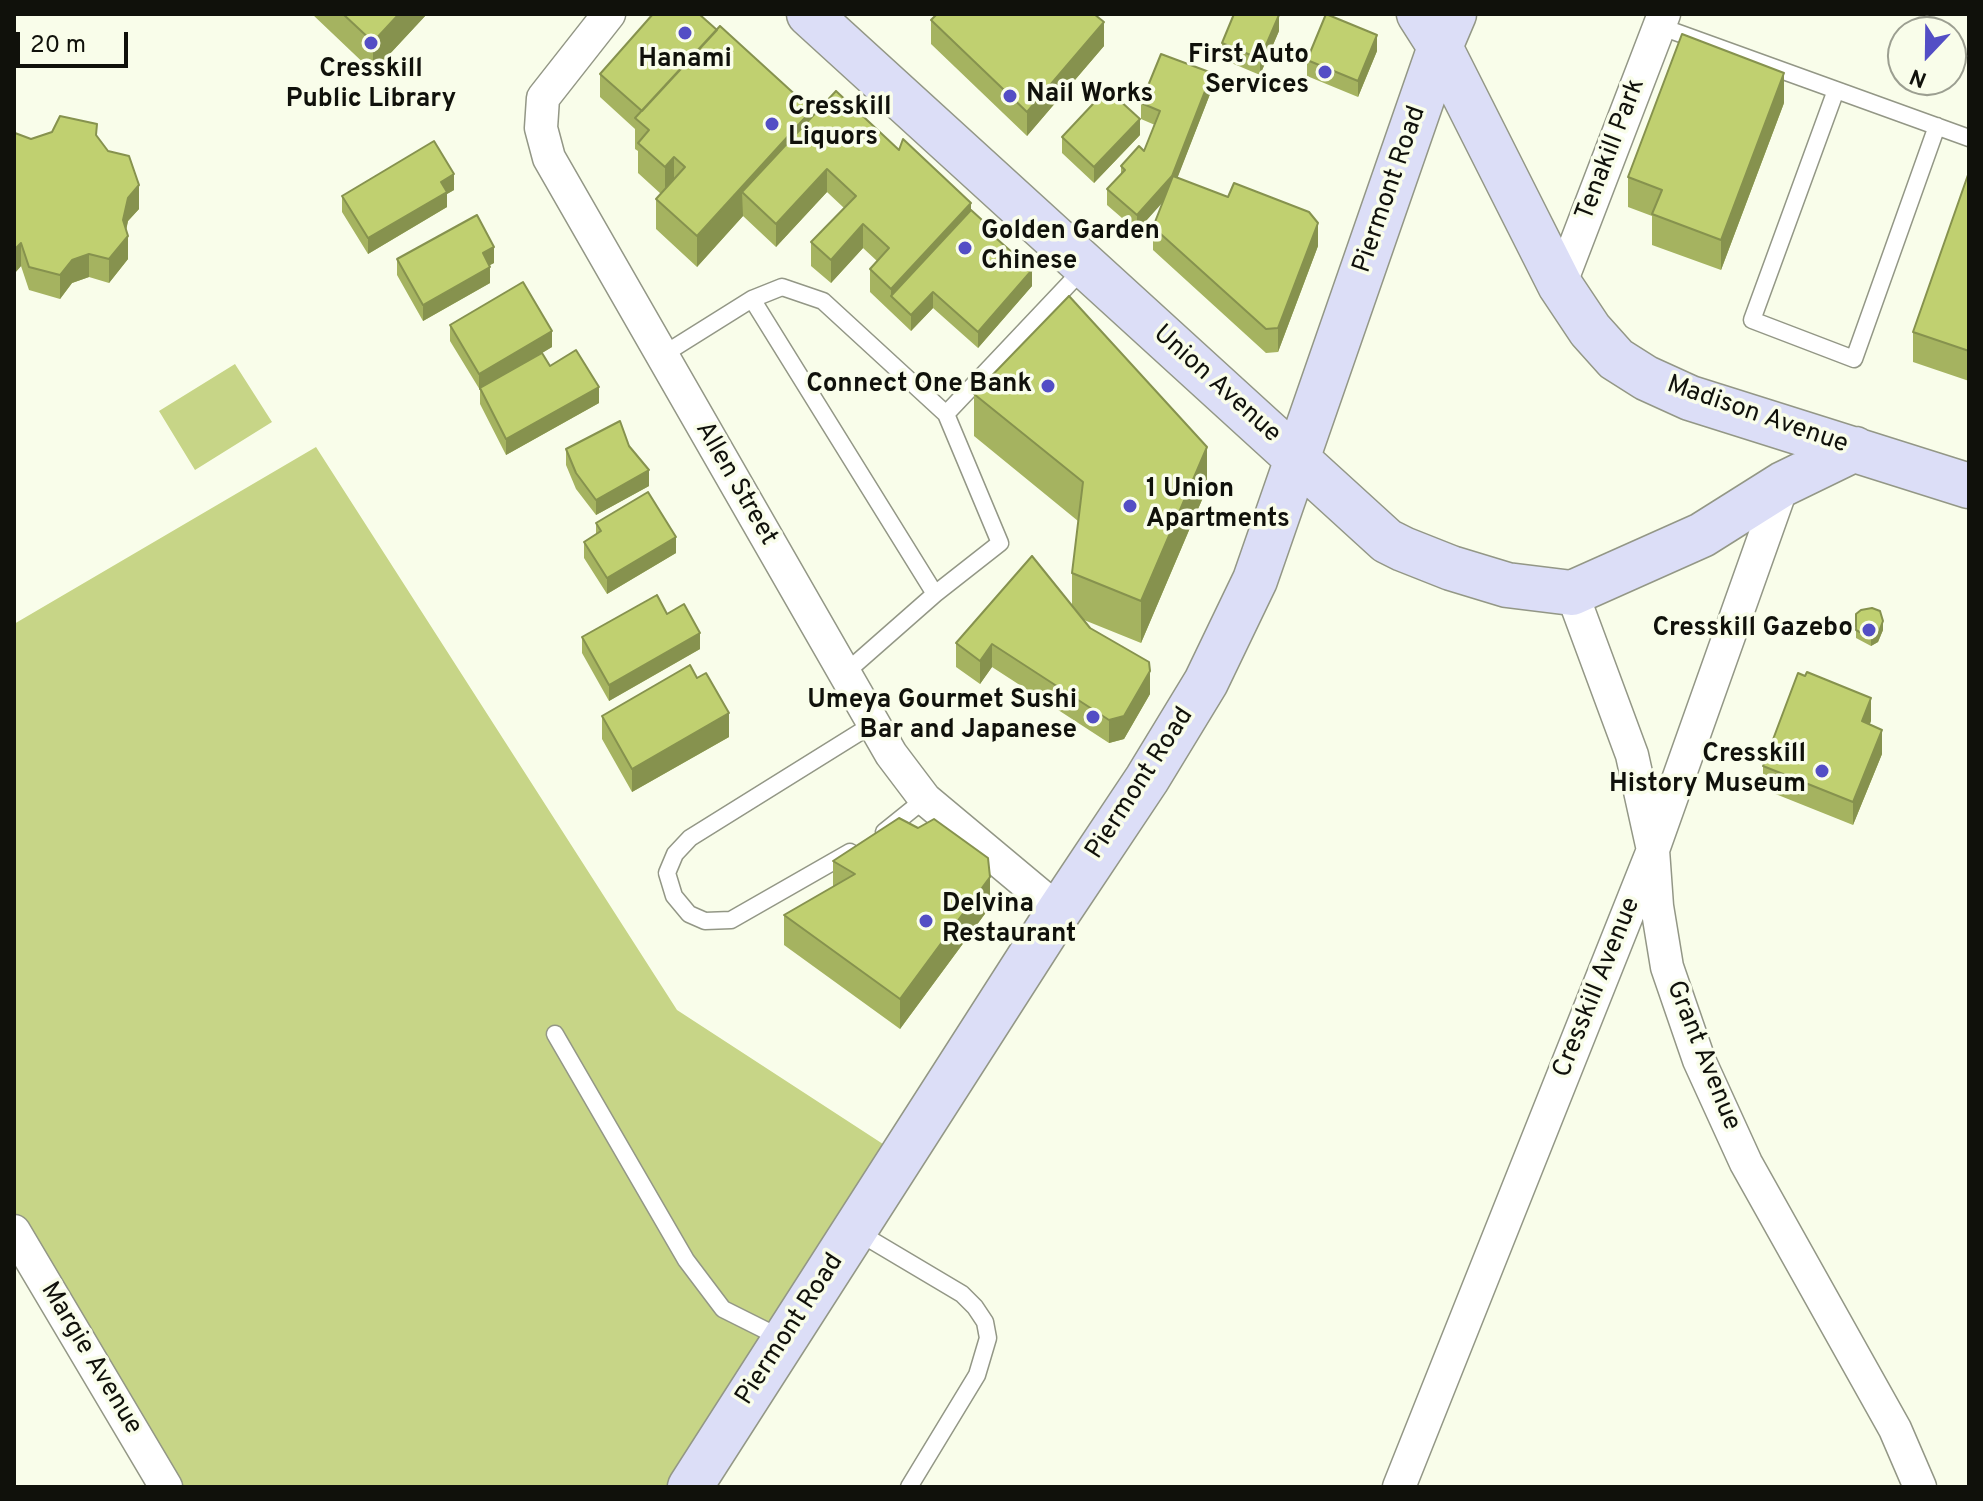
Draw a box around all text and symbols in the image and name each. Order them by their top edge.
scale bar [20,16,132,66]
north arrow [1887,16,1967,96]
marker: Hanami [676,24,694,42]
text: 20 m [30,31,86,61]
marker: Cresskill Public Library [362,34,380,52]
place label: First Auto Services [1188,41,1309,102]
place label: Hanami [638,45,732,77]
place label: Cresskill Public Library [286,55,456,116]
text: N [1906,61,1931,92]
marker: First Auto Services [1316,63,1334,81]
street label: Tenakill Park [1571,75,1653,225]
place label: Nail Works [1026,80,1153,112]
marker: Nail Works [1001,87,1019,105]
place label: Cresskill Liquors [788,93,892,154]
street label: Piermont Road [1348,102,1434,278]
marker: Cresskill Liquors [763,115,781,133]
place label: Golden Garden Chinese [981,217,1160,278]
marker: Golden Garden Chinese [956,239,974,257]
street label: Union Avenue [1146,319,1286,451]
place label: Connect One Bank [806,370,1032,402]
street label: Madison Avenue [1662,370,1852,462]
marker: Connect One Bank [1039,377,1057,395]
street label: Allen Street [687,417,783,551]
place label: 1 Union Apartments [1146,475,1290,536]
marker: 1 Union Apartments [1121,497,1139,515]
place label: Cresskill Gazebo [1652,614,1853,646]
marker: Cresskill Gazebo [1860,621,1878,639]
place label: Umeya Gourmet Sushi Bar and Japanese [807,686,1077,748]
street label: Piermont Road [1080,702,1202,866]
marker: Umeya Gourmet Sushi Bar and Japanese [1084,708,1102,726]
place label: Cresskill History Museum [1609,740,1806,802]
marker: Cresskill History Museum [1813,762,1831,780]
place label: Delvina Restaurant [942,890,1076,952]
street label: Cresskill Avenue [1548,893,1648,1083]
marker: Delvina Restaurant [917,912,935,930]
street label: Grant Avenue [1658,977,1746,1135]
street label: Piermont Road [730,1248,852,1412]
street label: Margie Avenue [32,1277,148,1441]

